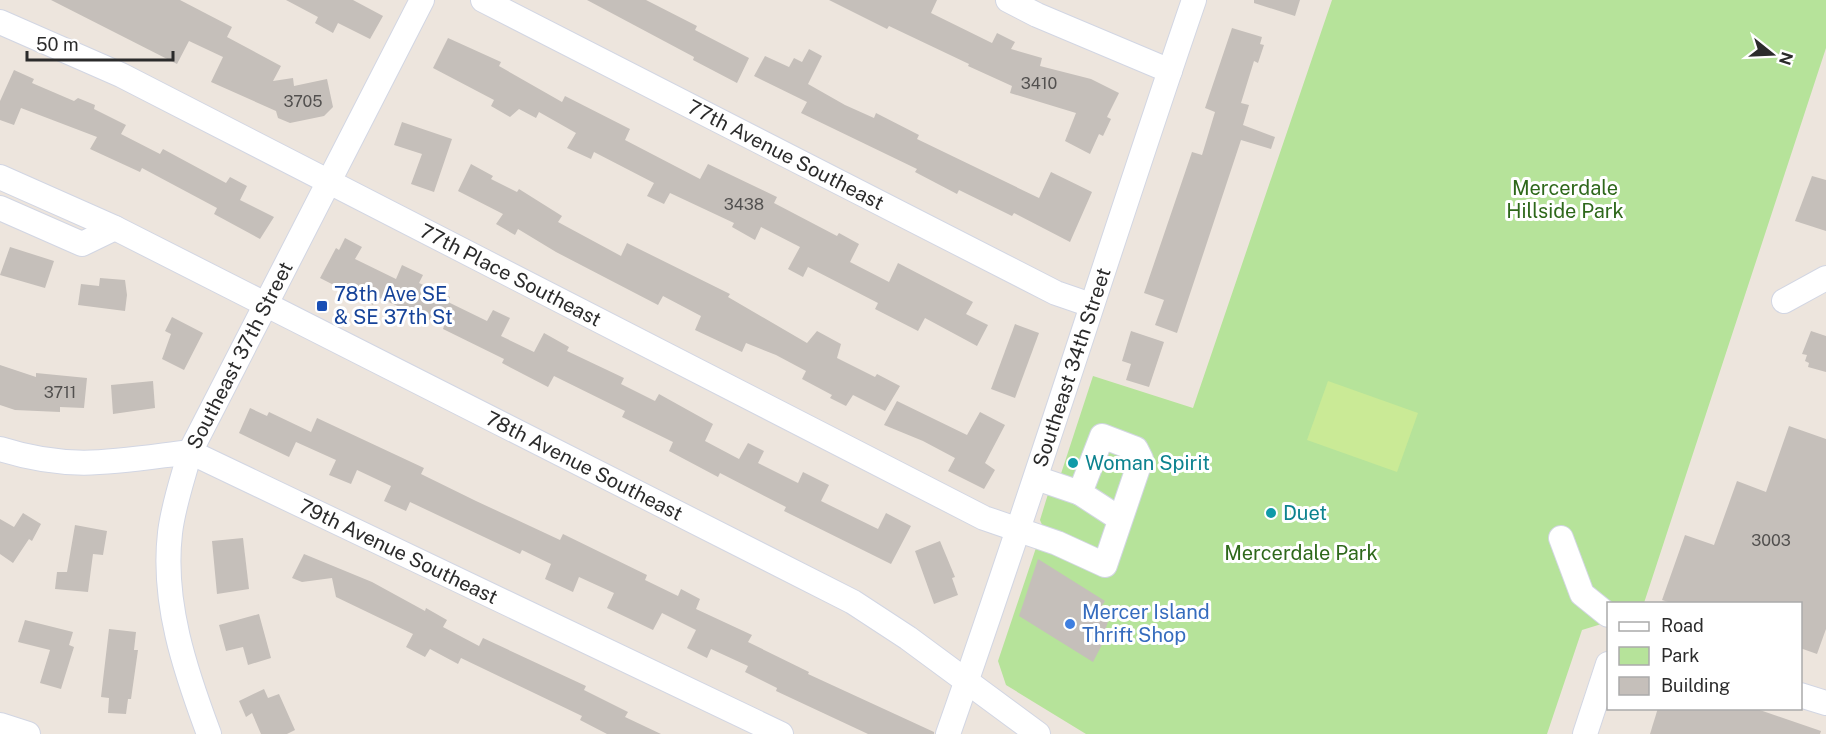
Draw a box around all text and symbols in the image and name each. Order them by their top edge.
scale bar [27,24,172,62]
north arrow [1742,24,1802,84]
text: 50 m [36,34,79,55]
text: N [1775,50,1797,67]
house number: 3410 [1021,74,1057,93]
house number: 3705 [283,92,323,111]
street label: 77th Avenue Southeast [683,95,888,215]
park label: Mercerdale Hillside Park [1506,176,1624,223]
house number: 3438 [724,195,764,214]
street label: 77th Place Southeast [416,218,605,331]
street label: Southeast 37th Street [182,258,298,453]
street label: Southeast 34th Street [1028,265,1116,470]
place label: 78th Ave SE & SE 37th St [334,282,453,329]
marker: 78th Ave SE & SE 37th St [315,299,329,313]
house number: 3711 [44,383,76,402]
street label: 78th Avenue Southeast [482,406,687,526]
place label: Woman Spirit [1085,451,1210,475]
marker: Woman Spirit [1066,456,1080,470]
street label: 79th Avenue Southeast [295,494,502,609]
place label: Duet [1283,501,1327,525]
marker: Duet [1264,506,1278,520]
house number: 3003 [1751,531,1791,550]
park label: Mercerdale Park [1224,541,1378,565]
place label: Mercer Island Thrift Shop [1082,600,1210,647]
legend [1607,602,1802,710]
text: Road [1661,615,1704,636]
marker: Mercer Island Thrift Shop [1063,617,1077,631]
text: Park [1661,645,1699,666]
text: Building [1661,675,1730,696]

